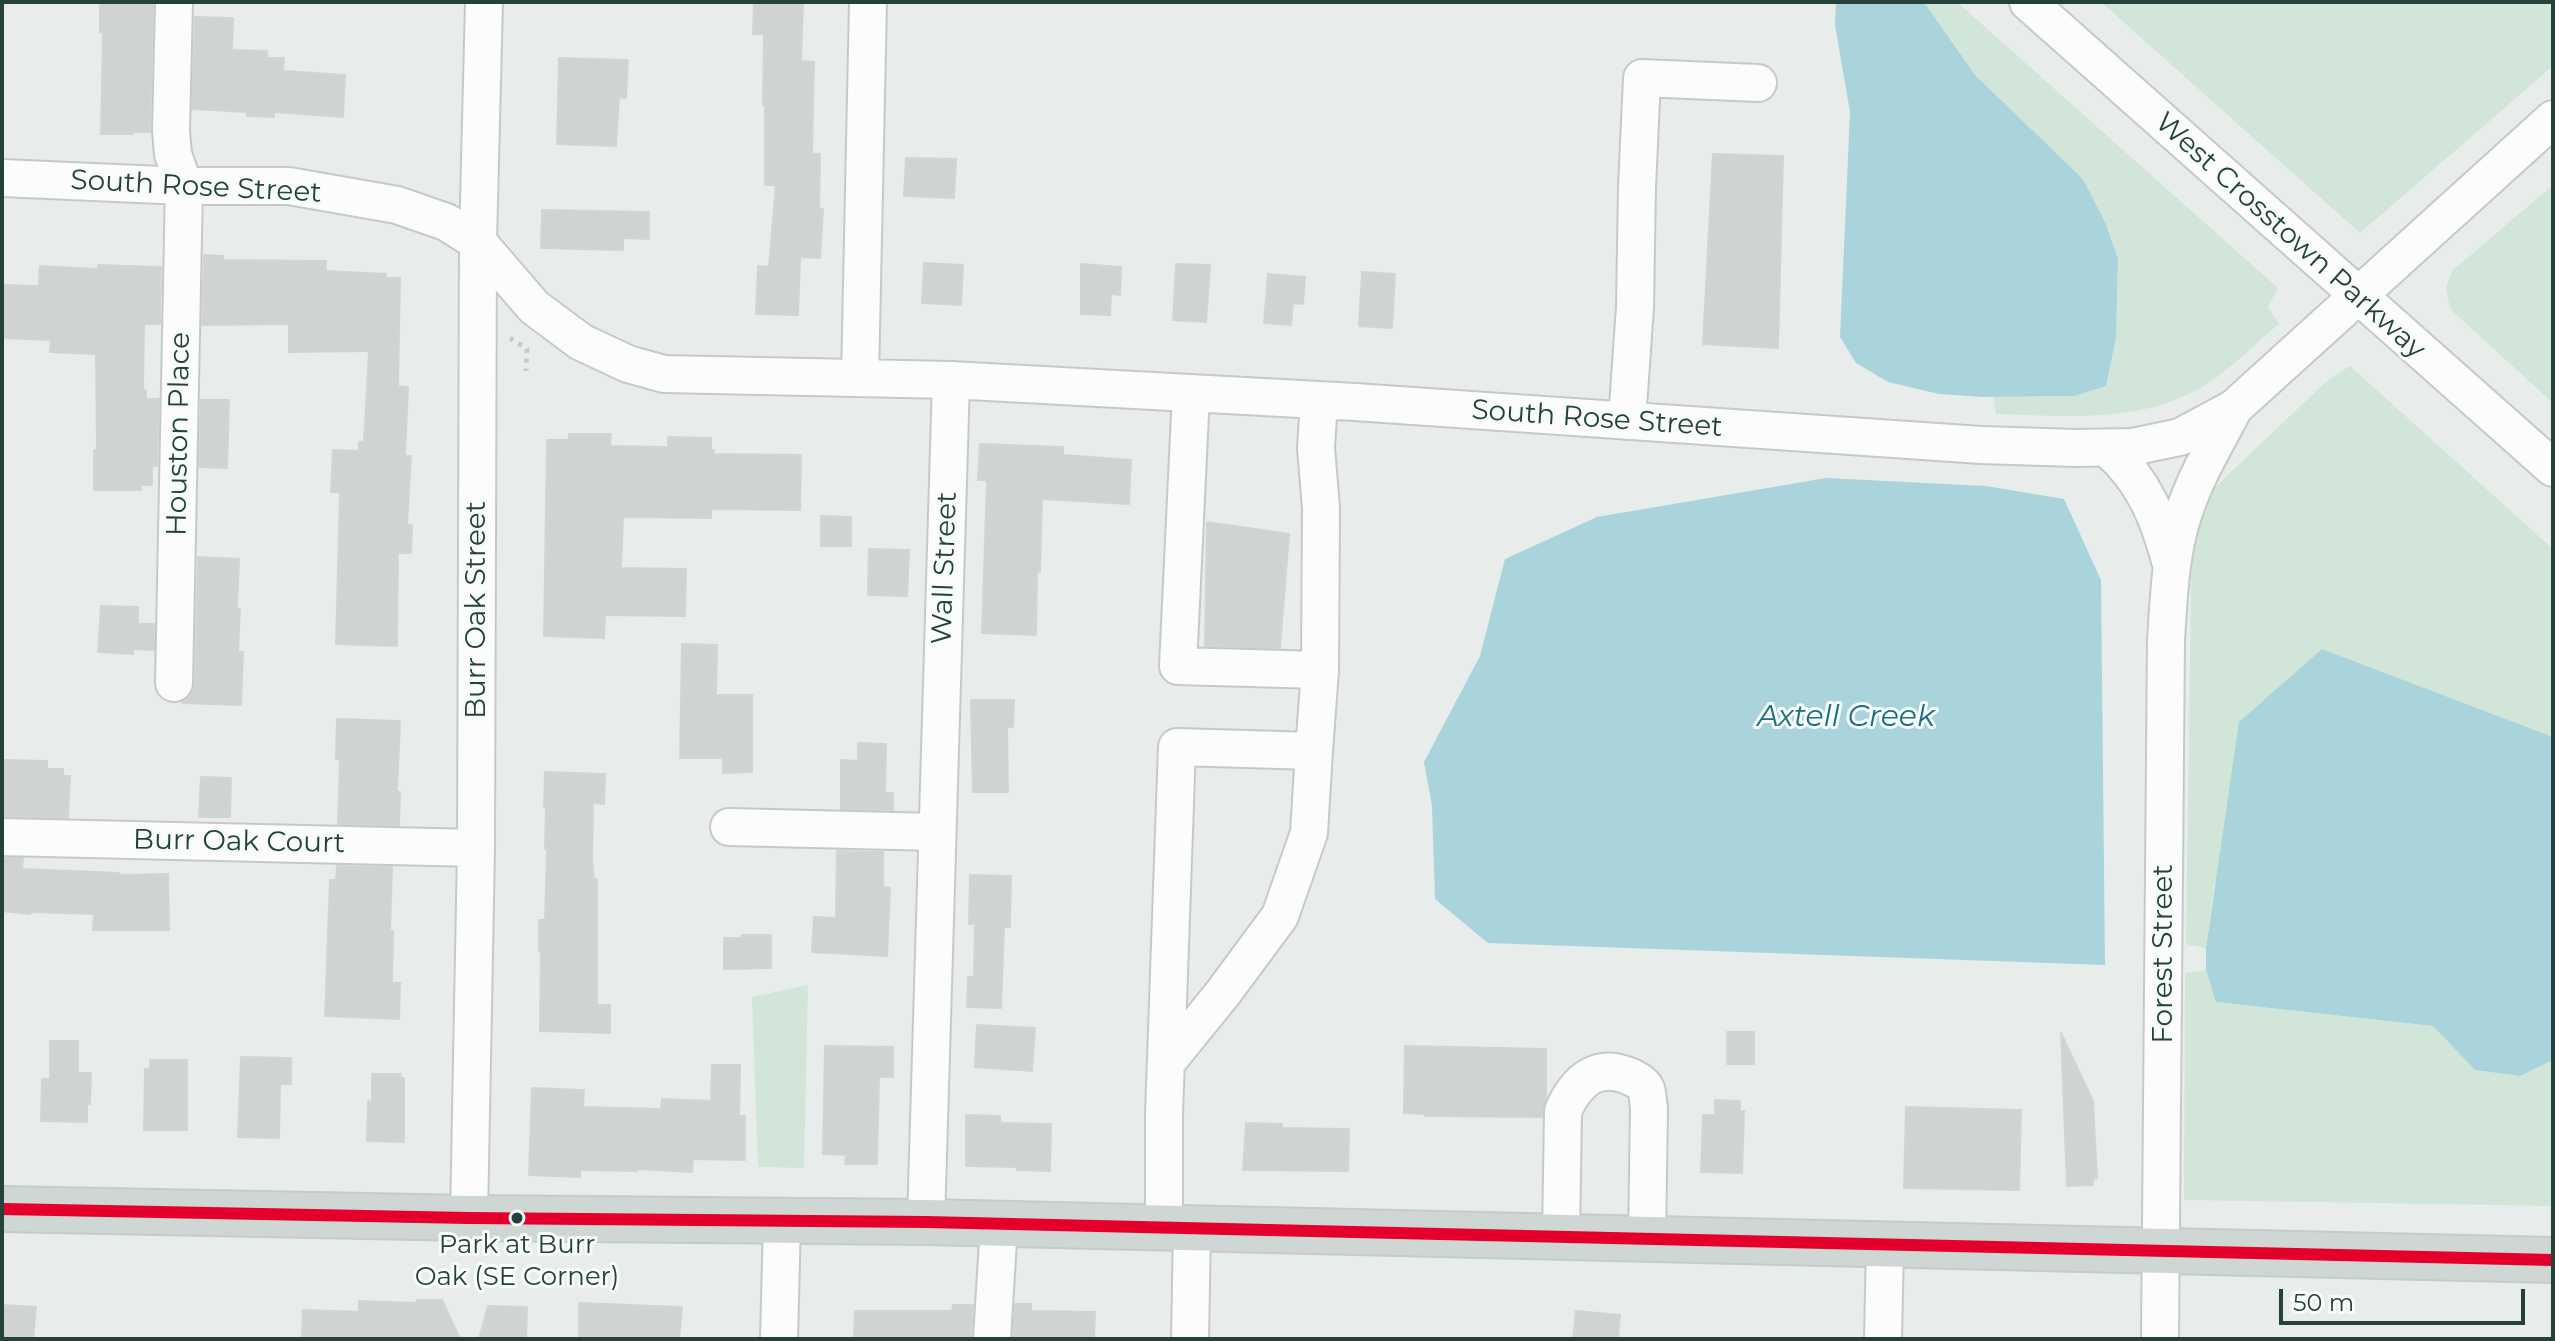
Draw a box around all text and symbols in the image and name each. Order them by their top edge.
street label: West Crosstown Parkway [2148,106,2432,366]
street label: South Rose Street [69,164,323,210]
street label: Houston Place [160,332,198,536]
street label: South Rose Street [1470,393,1724,445]
street label: Wall Street [926,491,964,645]
street label: Burr Oak Street [460,501,494,719]
water label: Axtell Creek [1757,699,1935,735]
street label: Burr Oak Court [133,823,345,861]
street label: Forest Street [2147,864,2181,1044]
marker: Park at Burr Oak (SE Corner) [509,1210,525,1226]
place label: Park at Burr Oak (SE Corner) [415,1229,619,1290]
scale bar [2283,1273,2529,1323]
text: 50 m [2293,1288,2354,1317]

